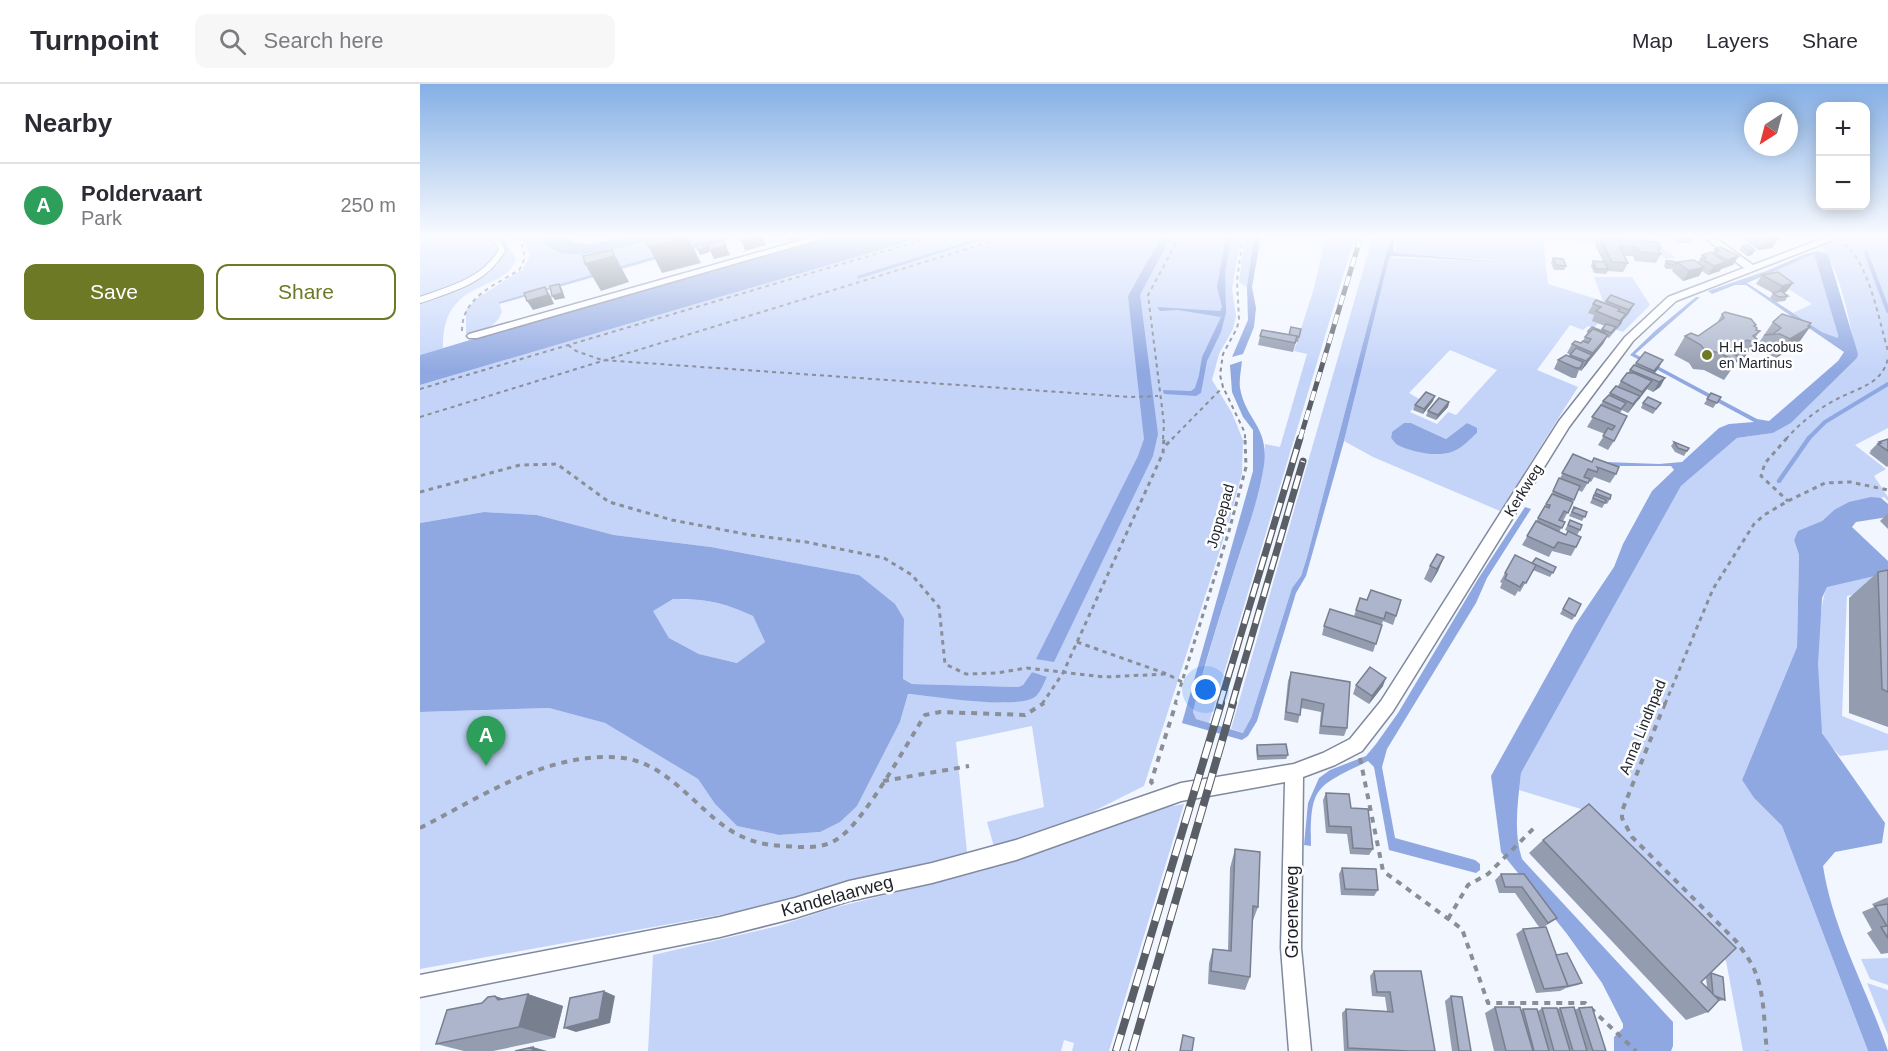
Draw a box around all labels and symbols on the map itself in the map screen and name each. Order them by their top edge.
north arrow [1744,102,1798,156]
place label: H.H. Jacobus en Martinus [1719,339,1803,371]
marker: H.H. Jacobus en Martinus [1700,348,1714,362]
street label: Kerkweg [1500,461,1546,519]
street label: Joppepad [1203,482,1237,550]
your location [1191,675,1220,704]
street label: Anna Lindhpad [1615,677,1669,777]
pin: A [466,716,506,766]
street label: Groeneweg [1282,865,1302,959]
street label: Kandelaarweg [779,871,895,921]

